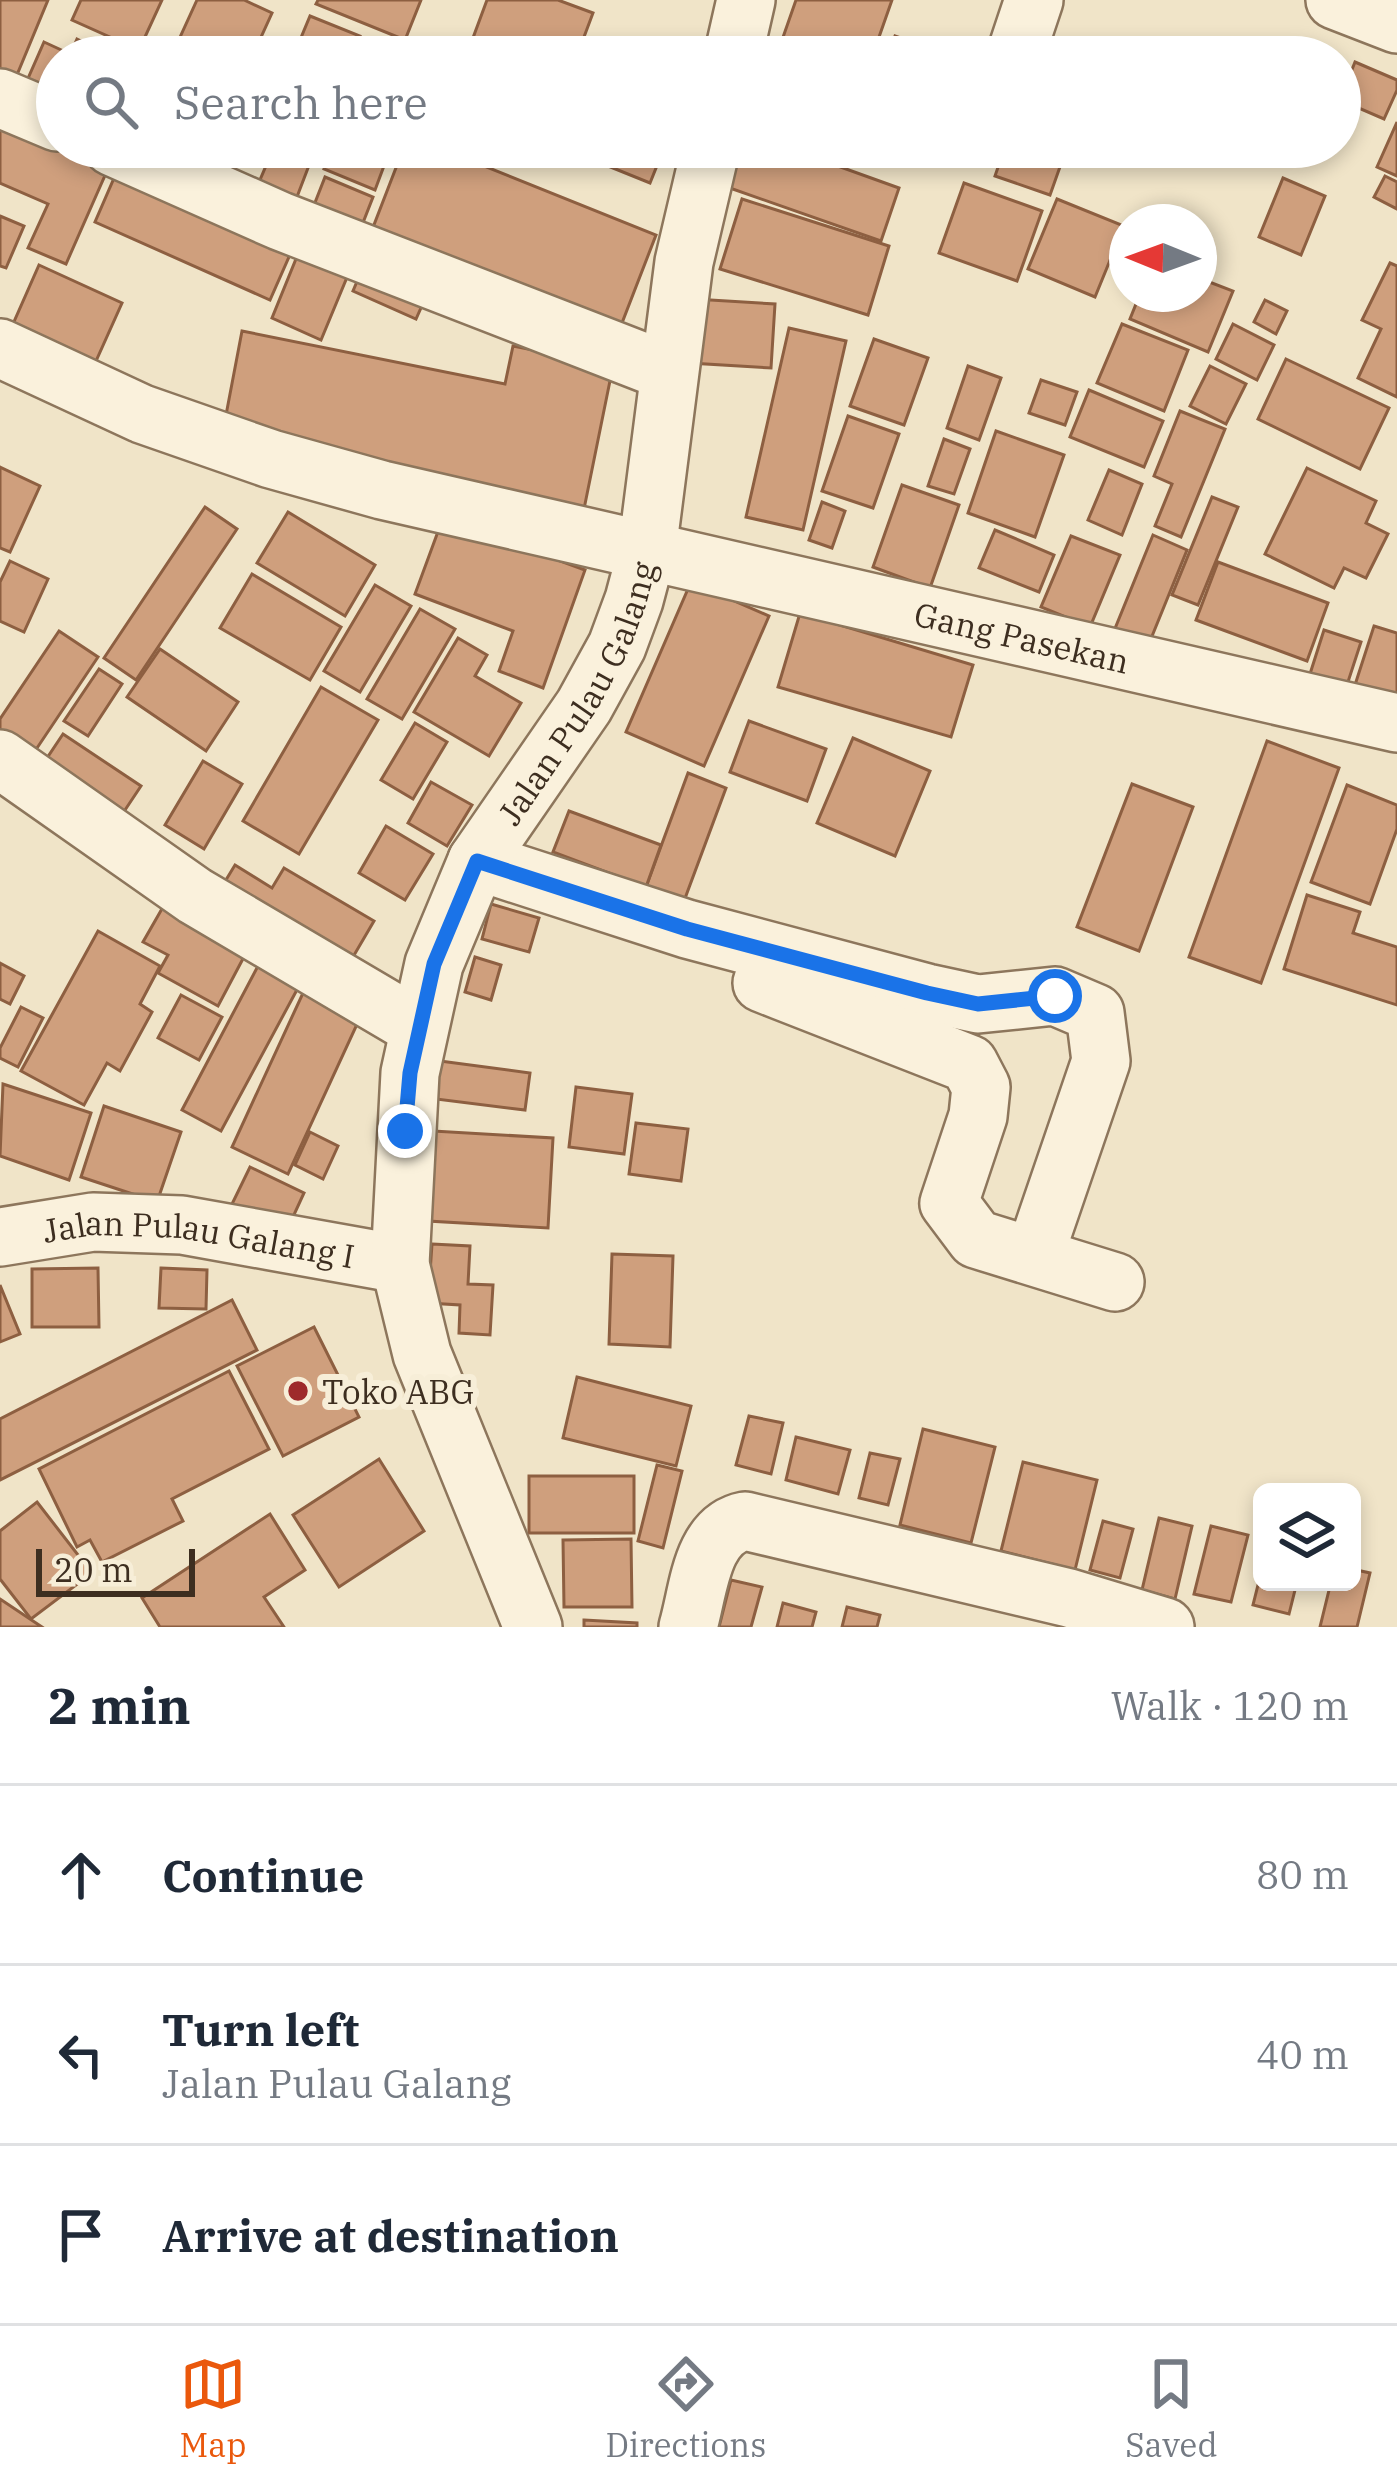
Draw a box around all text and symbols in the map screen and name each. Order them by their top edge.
search box [36,36,1361,168]
icon: search [78,69,144,135]
text: Search here [174,73,428,131]
north arrow [1109,204,1217,312]
street label: Jalan Pulau Galang [487,557,665,833]
street label: Gang Pasekan [910,591,1134,682]
route start [1028,969,1082,1023]
route end [378,1104,432,1158]
street label: Jalan Pulau Galang I [40,1200,358,1277]
place label: Toko ABG [322,1370,474,1413]
marker: Toko ABG [285,1378,311,1404]
map controls [1253,1483,1361,1591]
button: layers [1253,1483,1361,1591]
scale bar [36,1543,195,1596]
text: 20 m [54,1548,133,1591]
text: 2 min [48,1672,191,1738]
text: Walk · 120 m [1111,1680,1349,1731]
icon: ahead [48,1842,114,1908]
text: Continue [162,1846,364,1904]
text: 80 m [1256,1849,1349,1900]
text: Turn left [162,2000,359,2058]
icon: left [48,2022,114,2088]
text: 40 m [1256,2029,1349,2080]
text: Jalan Pulau Galang [162,2058,511,2109]
icon: arrive [48,2202,114,2268]
text: Arrive at destination [162,2206,619,2264]
tab: Map [179,2351,246,2466]
tab: Directions [605,2351,766,2466]
tab: Saved [1125,2351,1218,2466]

